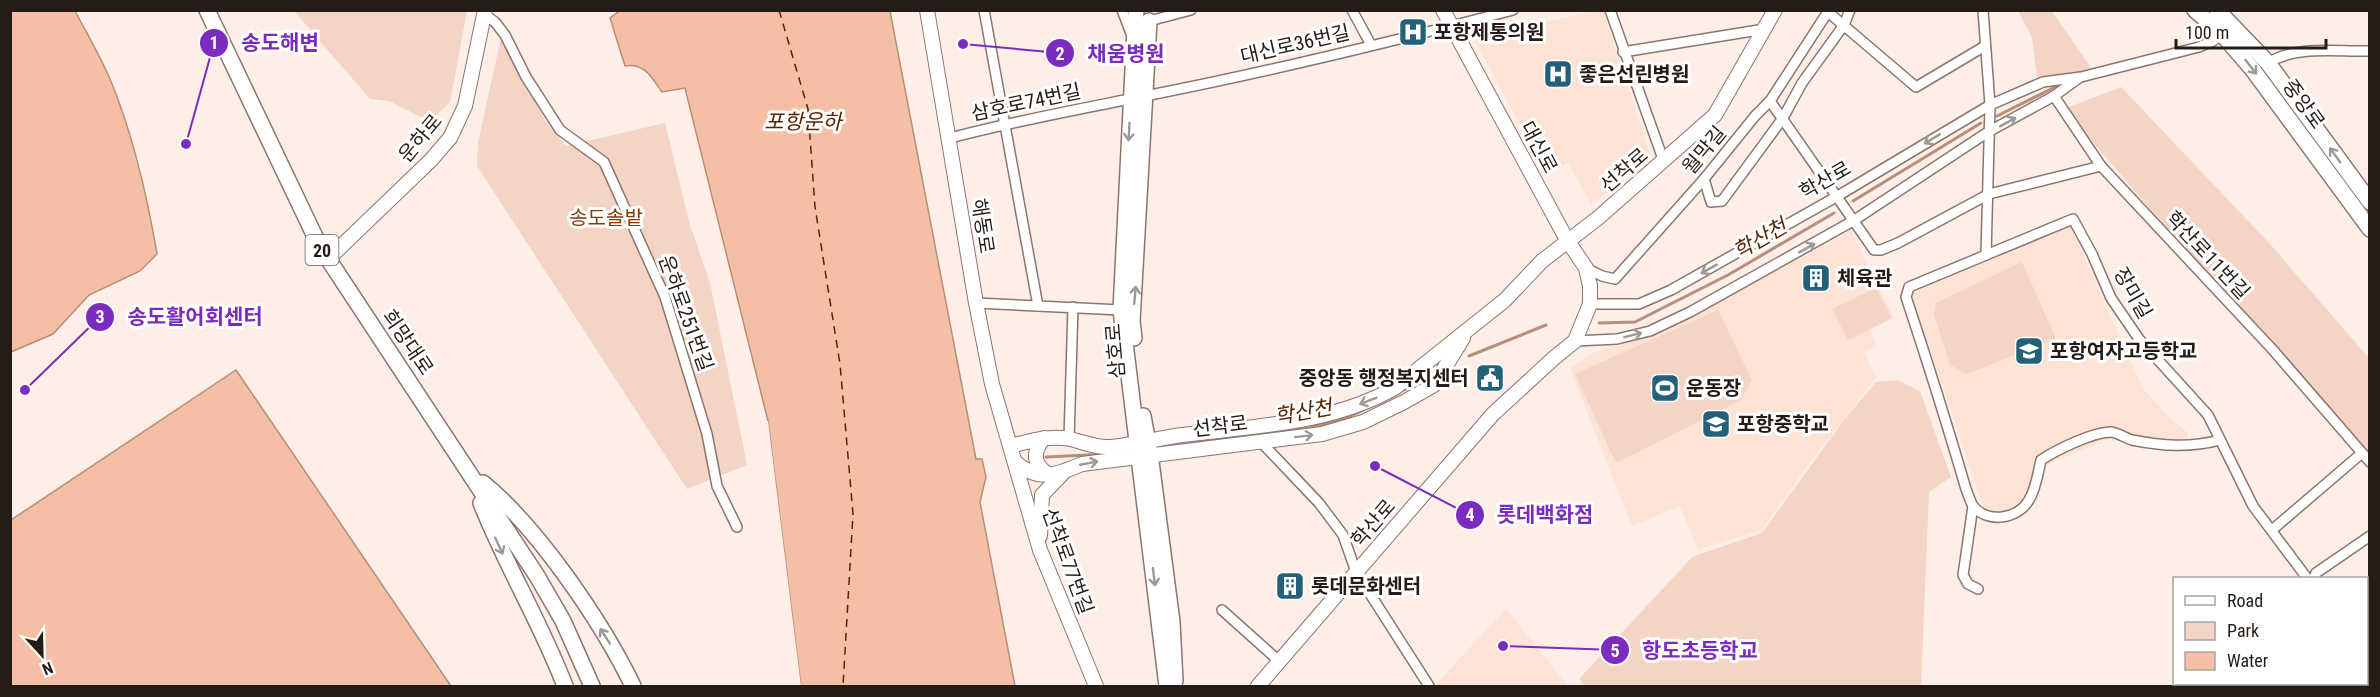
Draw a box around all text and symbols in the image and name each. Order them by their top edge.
scale bar [2176,12,2326,50]
hospital icon: 포항제통의원 [1397,16,1429,48]
street label: 대신로36번길 [1238,20,1352,68]
place label: 포항제통의원 [1434,20,1544,44]
text: 100 m [2185,22,2229,43]
callout: 송도해변 [199,23,330,62]
text: 송도해변 [241,31,319,55]
text: 1 [209,32,219,53]
callout: 채움병원 [1045,34,1176,73]
text: 채움병원 [1087,42,1165,66]
text: 2 [1055,43,1065,64]
hospital icon: 좋은선린병원 [1542,58,1574,90]
one-way arrow [2244,59,2257,75]
place label: 좋은선린병원 [1579,62,1689,86]
street label: 중앙로 [2278,75,2330,133]
street label: 삼호로74번길 [969,79,1083,125]
street label: 운하로 [393,109,447,167]
water label: 포항운하 [764,110,844,134]
one-way arrow [1999,115,2016,127]
street label: 대신로 [1515,117,1563,177]
one-way arrow [1124,121,1135,141]
street label: 월막길 [1677,121,1731,179]
one-way arrow [1924,134,1941,146]
street label: 선착로 [1595,143,1653,197]
one-way arrow [2329,147,2341,163]
street label: 학산로 [1795,156,1855,204]
street label: 해동로 [967,197,999,255]
park label: 송도솔밭 [569,206,643,230]
street label: 학산로11번길 [2161,206,2255,304]
water label: 학산천 [1729,213,1793,264]
road number: 20 [306,235,338,265]
one-way arrow [1798,242,1815,254]
street label: 운하로251번길 [654,252,718,374]
building icon: 체육관 [1800,262,1832,294]
one-way arrow [1701,263,1718,275]
street label: 장미길 [2109,263,2157,323]
place label: 체육관 [1837,266,1893,290]
one-way arrow [1129,286,1140,305]
callout: 송도활어회센터 [85,297,275,336]
text: 송도활어회센터 [127,305,263,329]
street label: 희망대로 [377,305,439,379]
text: 3 [95,306,105,327]
street label: 삼호로 [1101,322,1129,380]
one-way arrow [1623,329,1642,340]
school or university icon: 포항여자고등학교 [2013,335,2045,367]
place label: 포항여자고등학교 [2050,339,2197,363]
public building icon: 중앙동 행정복지센터 [1474,362,1506,394]
place label: 중앙동 행정복지센터 [1299,366,1469,390]
sports icon: 운동장 [1649,372,1681,404]
place label: 운동장 [1686,376,1741,400]
water label: 학산천 [1272,395,1336,429]
one-way arrow [1359,396,1377,407]
school or university icon: 포항중학교 [1700,408,1732,440]
street label: 선착로 [1191,411,1249,441]
place label: 포항중학교 [1737,412,1829,436]
one-way arrow [1293,430,1313,441]
one-way arrow [1079,457,1099,468]
street label: 학산로 [1346,494,1400,552]
callout: 롯데백화점 [1455,495,1605,534]
text: 롯데백화점 [1497,503,1593,527]
street label: 선착로77번길 [1038,504,1098,618]
text: 4 [1465,504,1475,525]
one-way arrow [494,536,506,554]
one-way arrow [1149,566,1160,586]
building icon: 롯데문화센터 [1274,570,1306,602]
place label: 롯데문화센터 [1311,574,1421,598]
legend [2173,577,2368,685]
text: Road [2227,590,2263,611]
text: Park [2227,620,2259,641]
north arrow [12,625,72,685]
one-way arrow [598,627,611,644]
callout: 항도초등학교 [1600,631,1770,670]
text: 항도초등학교 [1642,639,1758,663]
text: 5 [1610,640,1620,661]
text: Water [2227,650,2269,671]
text: N [39,658,56,679]

